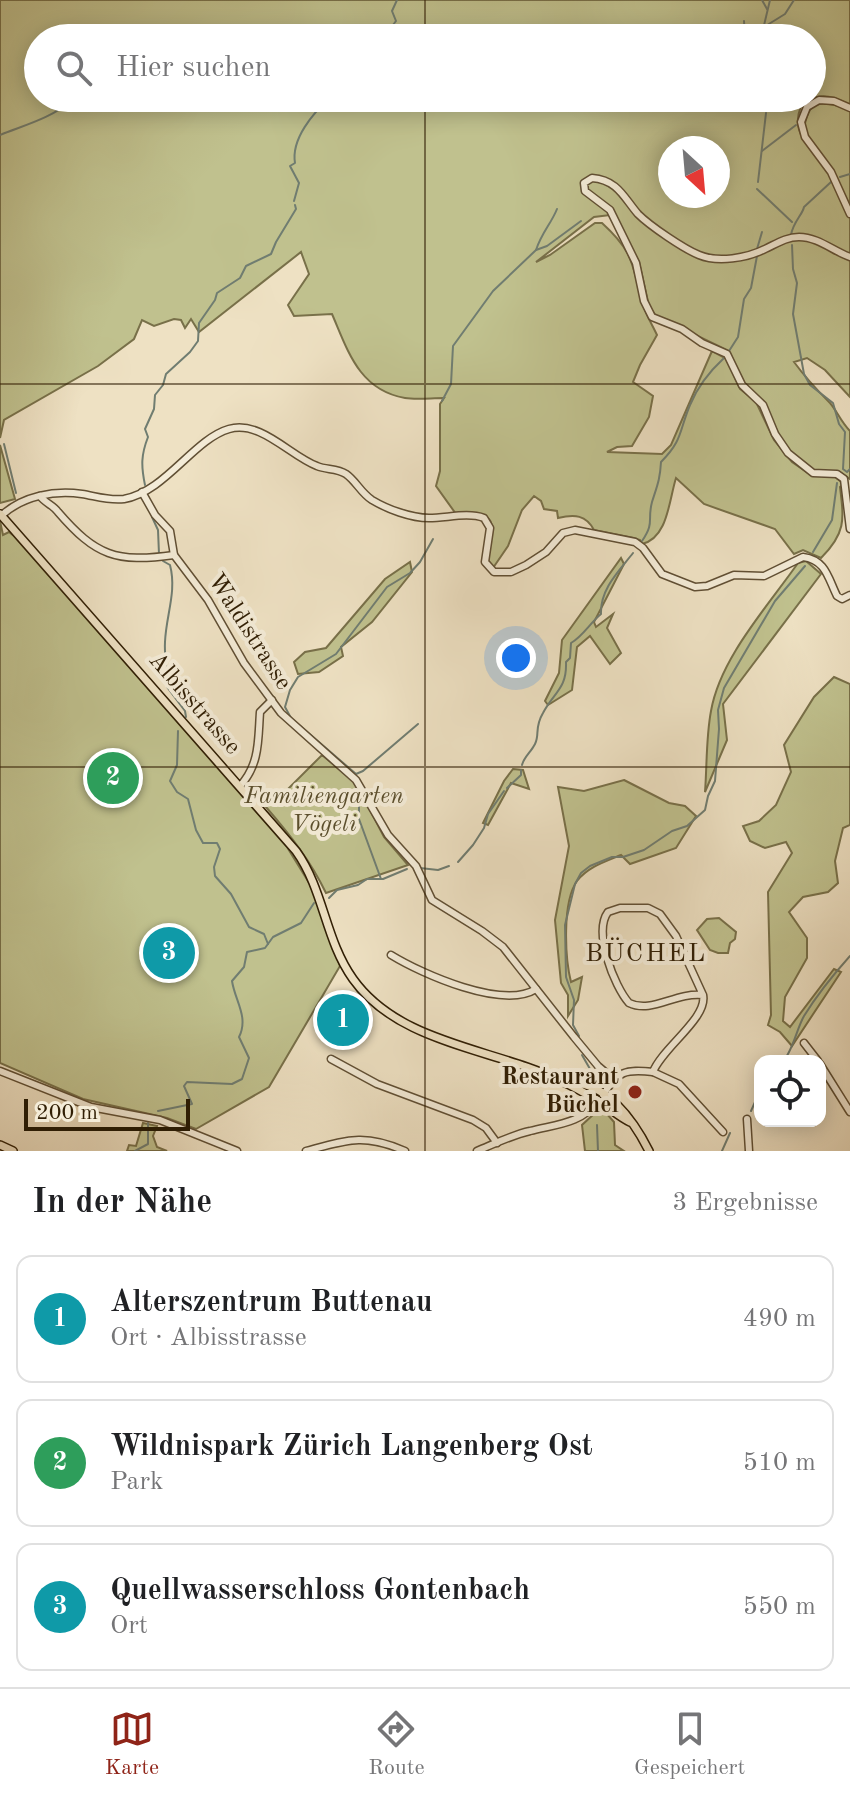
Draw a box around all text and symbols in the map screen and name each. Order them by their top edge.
search box [24,24,826,112]
icon: search [52,46,96,90]
text: Hier suchen [116,53,271,83]
north arrow [658,136,730,208]
street label: Waldistrasse [203,570,295,694]
your location [496,638,536,678]
street label: Albisstrasse [143,648,245,760]
pin: 2 [87,748,139,808]
park label: Familiengarten Vögeli [243,785,404,837]
pin: 3 [143,923,195,983]
district label: BÜCHEL [585,937,707,967]
pin: 1 [317,990,369,1050]
map controls [754,1055,826,1127]
button: locate [754,1055,826,1127]
place label: Restaurant Büchel [501,1066,619,1118]
marker: Restaurant Büchel [626,1083,644,1101]
scale bar [24,1095,190,1131]
text: 200 m [36,1102,98,1124]
text: In der Nähe [32,1186,212,1220]
text: 3 Ergebnisse [672,1190,818,1216]
text: Alterszentrum Buttenau [110,1288,433,1318]
text: 1 [52,1306,68,1332]
text: 490 m [743,1306,816,1332]
text: Ort · Albisstrasse [110,1325,307,1351]
text: Wildnispark Zürich Langenberg Ost [110,1432,593,1462]
text: 2 [52,1450,68,1476]
text: 510 m [743,1450,816,1476]
text: Park [110,1469,164,1495]
text: Quellwasserschloss Gontenbach [110,1576,530,1606]
text: 3 [52,1594,68,1620]
text: 550 m [743,1594,816,1620]
text: Ort [110,1613,148,1639]
tab: Karte [105,1707,159,1782]
tab: Route [368,1707,425,1782]
tab: Gespeichert [634,1707,745,1782]

